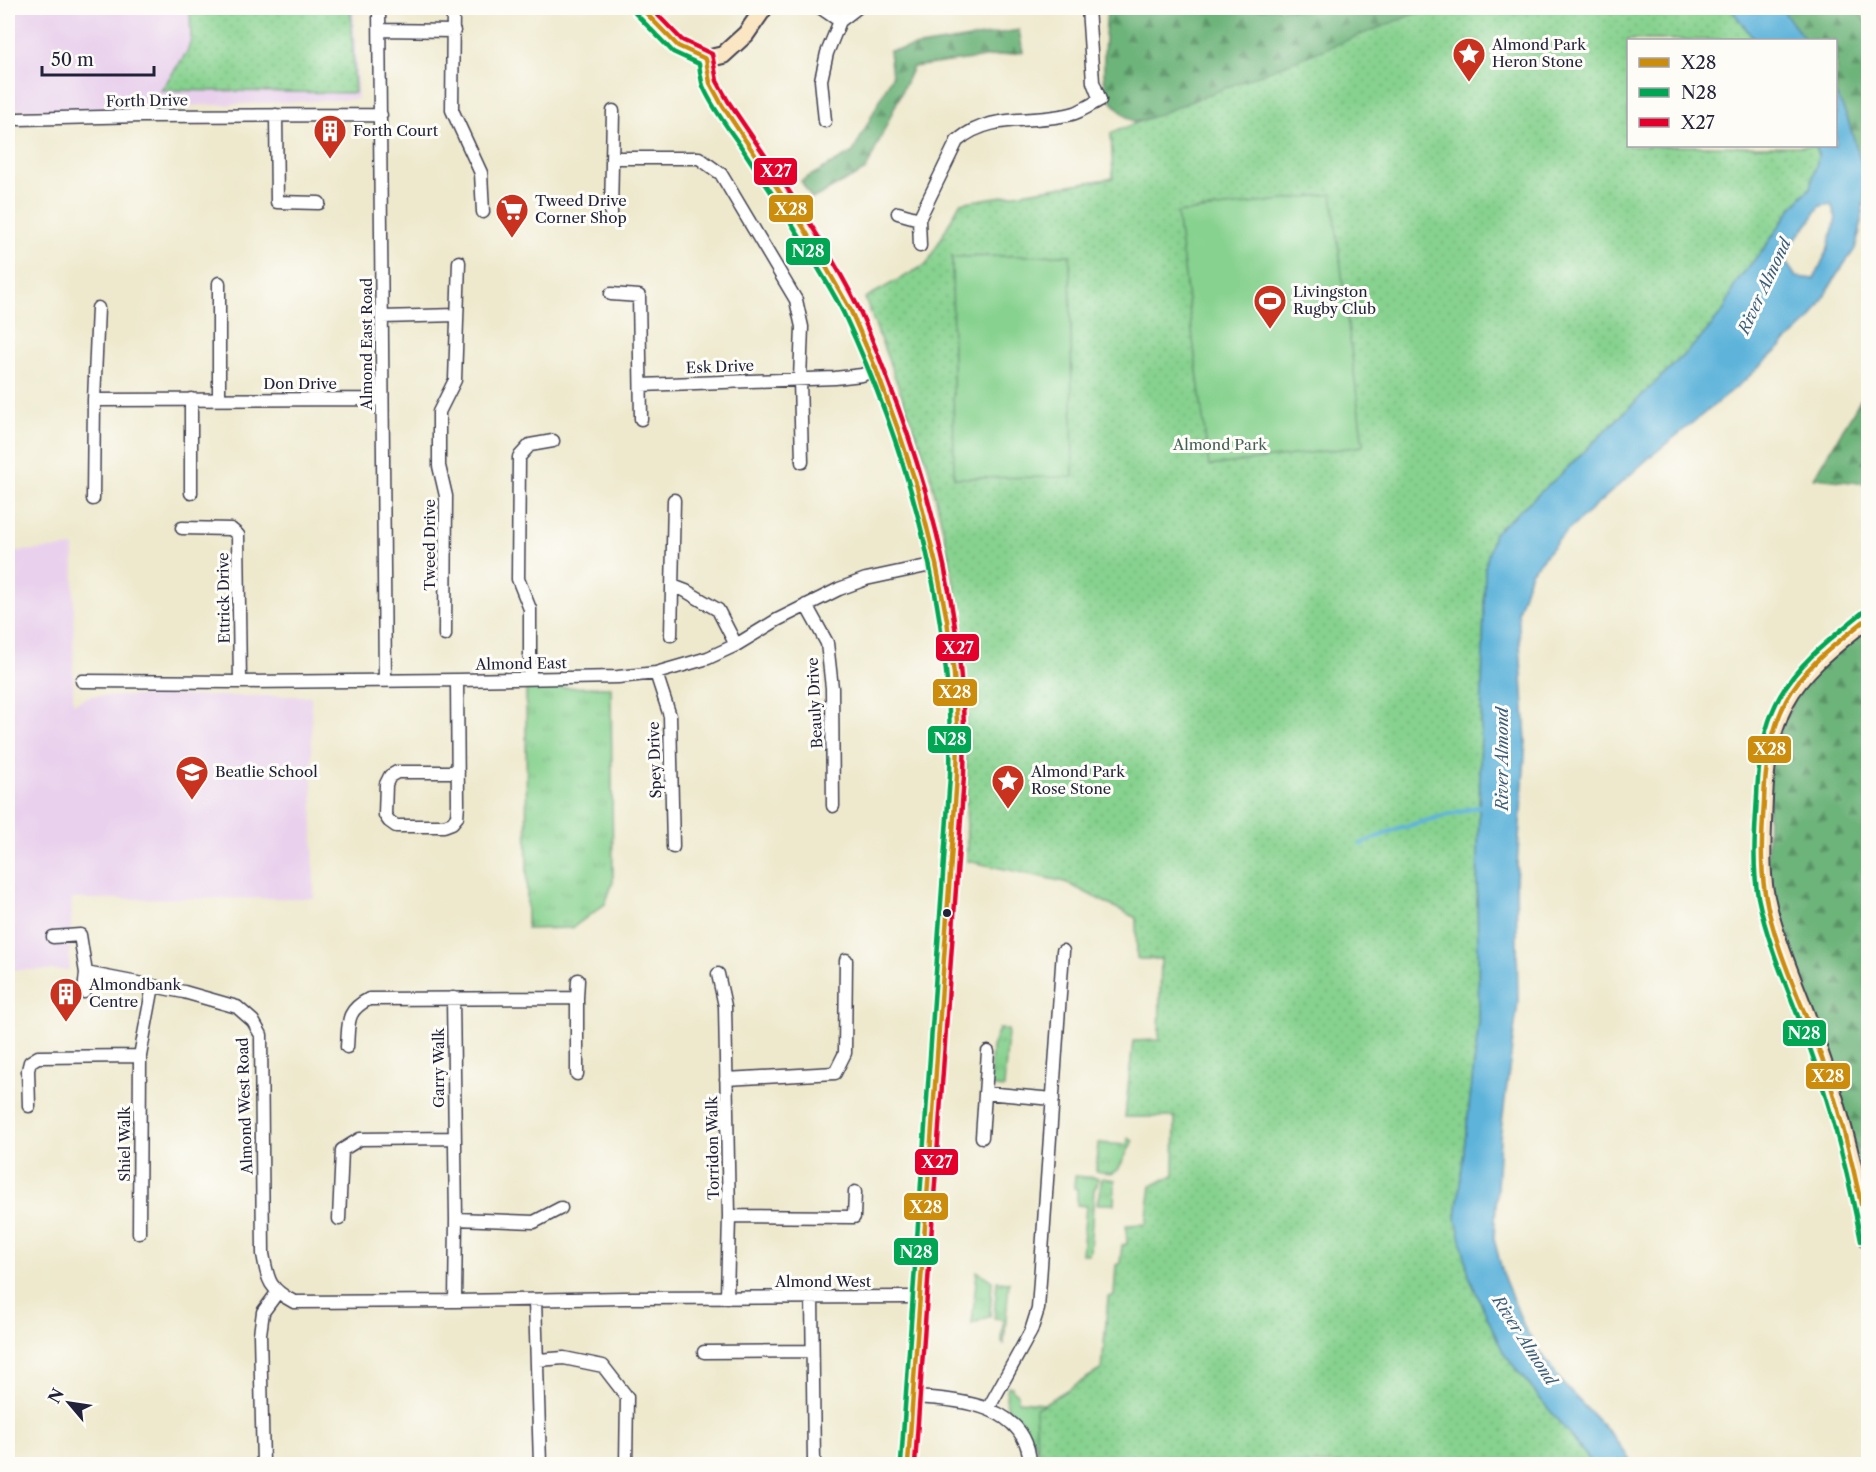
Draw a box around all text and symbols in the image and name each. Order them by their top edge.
place label: Almond Park Heron Stone [1491,35,1587,71]
place icon: Almond Park Heron Stone [1451,36,1487,83]
scale bar [42,39,154,77]
legend [1627,39,1837,147]
text: 50 m [51,49,94,71]
text: X28 [1680,52,1716,74]
text: N28 [1681,82,1717,104]
street label: Forth Drive [106,90,188,111]
text: X27 [1680,112,1715,134]
building icon: Forth Court [312,113,348,160]
place label: Forth Court [353,121,439,140]
line badge: X27 [753,157,798,186]
text: X27 [759,161,792,181]
place label: Tweed Drive Corner Shop [535,191,627,227]
supermarket icon: Tweed Drive Corner Shop [494,192,530,239]
line badge: X28 [768,194,814,223]
text: X28 [774,199,808,219]
water label: River Almond [1732,234,1795,339]
line badge: N28 [785,237,831,266]
text: N28 [791,241,825,261]
street label: Almond East Road [357,278,376,411]
place label: Livingston Rugby Club [1293,282,1376,318]
sports icon: Livingston Rugby Club [1252,283,1288,330]
street label: Esk Drive [686,356,754,377]
street label: Don Drive [263,374,337,393]
park label: Almond Park [1172,435,1268,454]
street label: Tweed Drive [420,499,439,591]
street label: Ettrick Drive [213,552,234,644]
line badge: X27 [935,633,980,662]
text: X27 [941,638,974,658]
street label: Almond East [474,653,567,674]
street label: Beauly Drive [803,657,826,749]
line badge: X28 [932,678,978,707]
text: X28 [938,682,972,702]
water label: River Almond [1492,706,1512,812]
street label: Spey Drive [644,721,665,799]
line badge: N28 [927,725,972,754]
text: N28 [933,729,967,749]
line badge: X28 [1747,735,1792,764]
text: X28 [1753,739,1787,759]
school or university icon: Beatlie School [174,754,210,801]
place label: Beatlie School [215,762,318,781]
place label: Almond Park Rose Stone [1030,762,1126,798]
place icon: Almond Park Rose Stone [990,763,1026,810]
unlabelled marker [941,907,953,919]
place label: Almondbank Centre [88,975,183,1011]
building icon: Almondbank Centre [48,976,84,1023]
line badge: N28 [1782,1019,1827,1047]
text: N28 [1787,1023,1821,1043]
street label: Garry Walk [429,1027,448,1108]
street label: Almond West Road [233,1037,256,1176]
line badge: X28 [1805,1062,1851,1090]
text: X28 [1811,1066,1845,1086]
street label: Torridon Walk [702,1095,723,1200]
street label: Shiel Walk [115,1105,134,1182]
line badge: X27 [914,1148,959,1176]
text: X27 [920,1152,953,1172]
line badge: X28 [903,1192,949,1221]
text: X28 [909,1197,943,1217]
line badge: N28 [893,1237,939,1266]
text: N28 [899,1242,933,1262]
street label: Almond West [774,1272,872,1291]
water label: River Almond [1487,1290,1562,1390]
north arrow [39,1373,99,1433]
text: N [44,1385,68,1407]

